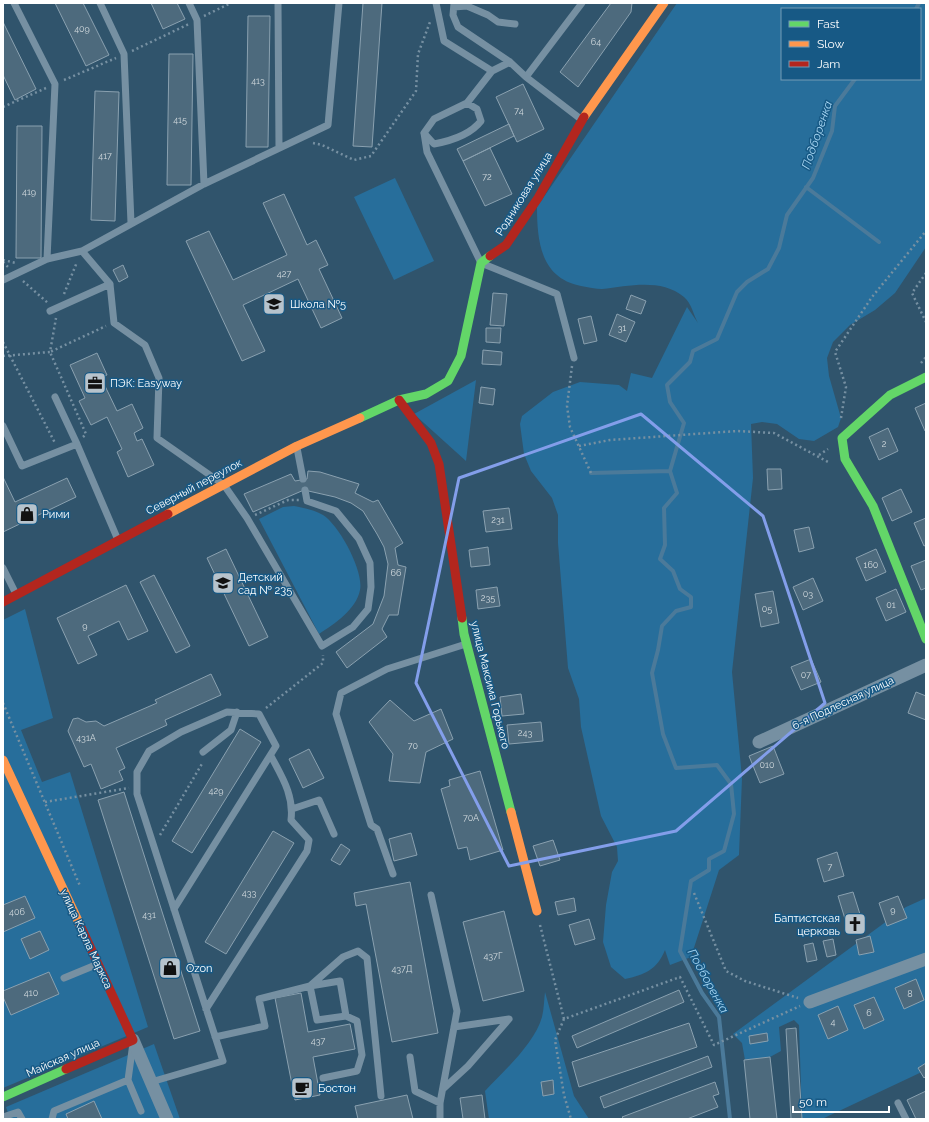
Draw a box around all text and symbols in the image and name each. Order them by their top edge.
legend [781,8,921,80]
text: Fast [817,17,840,31]
house number: 409 [74,24,90,34]
house number: 64 [591,37,601,47]
text: Slow [817,37,844,51]
text: Jam [817,57,840,71]
house number: 413 [251,76,265,86]
water label: Подборенка [799,99,835,171]
house number: 74 [514,106,524,116]
house number: 415 [173,115,187,125]
street label: Родниковая улица [493,150,555,238]
house number: 417 [98,151,112,161]
house number: 72 [482,172,492,182]
house number: 419 [22,187,36,197]
house number: 427 [277,269,291,279]
school or university icon: Школа №5 [261,291,287,317]
place label: Школа №5 [290,298,346,311]
house number: 31 [618,323,626,333]
office icon: ПЭК: Easyway [82,370,108,396]
place label: ПЭК: Easyway [110,377,182,390]
house number: 2 [882,439,887,449]
street label: Северный переулок [144,456,244,518]
shop icon: Рими [14,501,40,527]
place label: Рими [42,508,70,521]
house number: 231 [491,515,505,525]
house number: 160 [864,560,879,570]
house number: 66 [391,568,402,578]
school or university icon: Детский сад № 235 [210,570,236,596]
place label: Детский сад № 235 [238,571,292,597]
house number: 03 [803,589,813,599]
house number: 235 [481,593,495,603]
house number: 01 [886,600,896,610]
house number: 05 [762,604,772,614]
street label: улица Максима Горького [468,620,512,751]
house number: 9 [82,621,88,631]
house number: 07 [801,670,811,680]
street label: 6-я Подлесная улица [790,674,896,732]
house number: 243 [518,728,532,738]
house number: 431А [76,733,96,743]
house number: 70 [408,741,419,751]
house number: 010 [760,760,775,770]
house number: 429 [209,786,223,796]
house number: 70А [463,813,479,823]
house number: 7 [828,862,833,872]
street label: улица Карла Маркса [57,887,115,991]
house number: 433 [242,888,256,898]
house number: 9 [890,905,896,915]
house number: 406 [9,907,25,917]
house number: 431 [142,910,156,920]
church icon: Баптистская церковь [842,911,868,937]
place label: Баптистская церковь [774,912,841,938]
water label: Подборенка [685,947,731,1015]
house number: 437Г [483,951,503,961]
shop icon: Ozon [157,955,183,981]
place label: Ozon [186,962,213,975]
house number: 437Д [391,964,413,974]
house number: 410 [24,988,39,998]
house number: 8 [907,989,913,999]
house number: 6 [866,1008,872,1018]
house number: 4 [831,1017,836,1027]
street label: Майская улица [24,1036,102,1080]
house number: 437 [311,1036,325,1046]
cafe icon: Бостон [289,1075,315,1101]
place label: Бостон [318,1082,356,1095]
scale bar [793,1088,889,1114]
text: 50 m [799,1095,827,1109]

